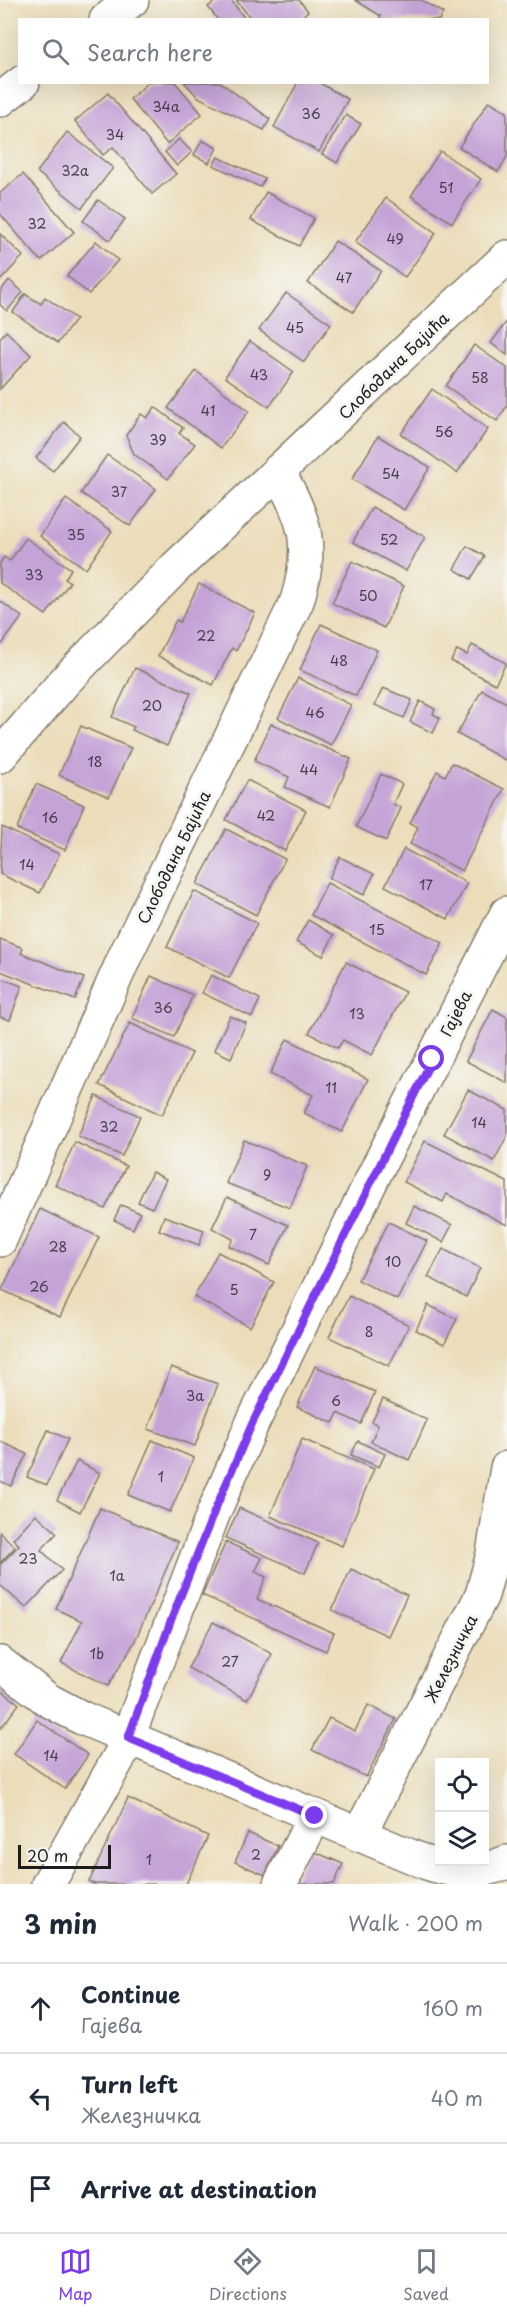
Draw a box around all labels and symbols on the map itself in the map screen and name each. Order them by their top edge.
house number: 34a [152,96,180,117]
house number: 36 [301,103,321,124]
house number: 34 [106,124,124,145]
house number: 32a [61,160,89,181]
house number: 51 [439,177,453,198]
house number: 32 [28,213,46,234]
house number: 49 [386,228,404,249]
house number: 47 [336,267,353,288]
street label: Слободана Бајића [332,306,454,424]
house number: 45 [286,317,304,338]
house number: 43 [250,364,268,385]
house number: 58 [471,367,489,388]
house number: 41 [201,400,215,421]
house number: 56 [435,421,454,442]
house number: 39 [149,429,167,450]
house number: 54 [382,463,400,484]
house number: 37 [111,481,128,502]
house number: 35 [67,524,85,545]
house number: 52 [380,529,398,550]
house number: 33 [25,564,43,585]
house number: 50 [358,585,378,606]
house number: 22 [197,625,215,646]
house number: 48 [330,650,348,671]
house number: 20 [142,695,162,716]
house number: 46 [305,702,325,723]
house number: 18 [87,751,103,772]
house number: 44 [300,759,318,780]
street label: Слободана Бајића [130,786,216,928]
house number: 42 [257,805,275,826]
house number: 16 [42,807,58,828]
house number: 14 [19,854,35,875]
house number: 17 [419,874,433,895]
house number: 15 [369,919,385,940]
street label: Гајева [433,986,477,1040]
house number: 36 [153,997,173,1018]
house number: 13 [349,1003,365,1024]
route start [418,1045,444,1071]
house number: 11 [325,1077,337,1098]
house number: 14 [471,1112,487,1133]
house number: 32 [100,1116,118,1137]
house number: 9 [263,1164,271,1185]
house number: 7 [249,1224,257,1245]
house number: 28 [49,1236,67,1257]
house number: 10 [385,1251,401,1272]
house number: 26 [29,1276,49,1297]
house number: 5 [229,1279,239,1300]
house number: 8 [365,1321,373,1342]
house number: 3a [186,1385,204,1406]
house number: 6 [331,1390,341,1411]
house number: 1 [158,1466,164,1487]
house number: 23 [19,1548,37,1569]
house number: 1a [110,1565,125,1586]
street label: Железничка [418,1610,482,1706]
house number: 1b [90,1643,104,1664]
house number: 27 [221,1651,239,1672]
house number: 14 [43,1745,59,1766]
route end [301,1802,327,1828]
scale bar [18,1842,111,1870]
house number: 2 [251,1844,261,1865]
house number: 1 [146,1849,152,1870]

